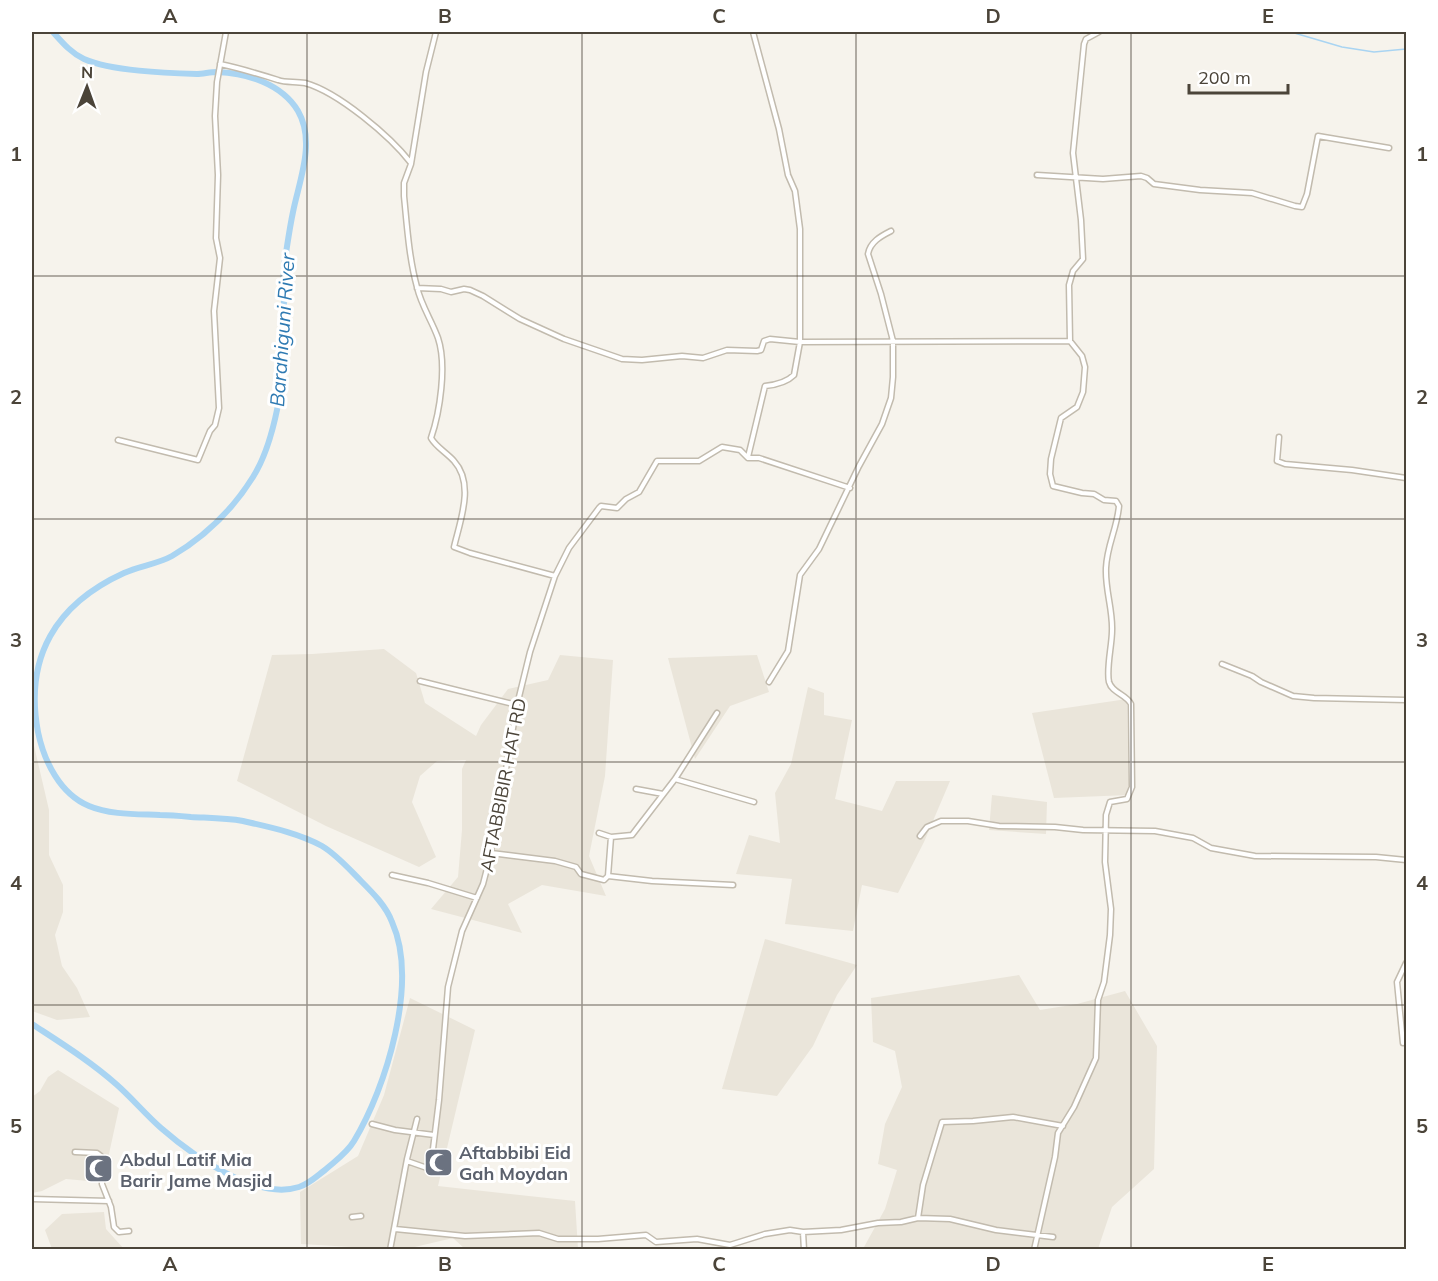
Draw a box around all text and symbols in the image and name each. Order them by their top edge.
text: A [163,3,178,28]
text: B [438,3,452,28]
text: C [712,3,726,28]
text: D [985,3,1001,28]
text: E [1262,3,1274,28]
north arrow [57,57,117,117]
scale bar [1189,57,1288,95]
text: N [81,62,93,82]
text: 200 m [1198,66,1251,89]
text: 1 [10,141,22,166]
text: 1 [1416,141,1428,166]
water label: Barahiguni River [264,252,300,408]
text: 2 [10,384,22,409]
text: 2 [1416,384,1428,409]
text: 3 [10,627,22,652]
text: 3 [1416,627,1428,652]
street label: AFTABBIBIR HAT RD [475,696,531,874]
text: 4 [10,870,22,895]
text: 4 [1416,870,1428,895]
text: 5 [10,1113,22,1138]
text: 5 [1416,1113,1428,1138]
place label: Aftabbibi Eid Gah Moydan [459,1141,571,1185]
mosque icon: Aftabbibi Eid Gah Moydan [422,1146,454,1178]
place label: Abdul Latif Mia Barir Jame Masjid [120,1148,272,1192]
mosque icon: Abdul Latif Mia Barir Jame Masjid [83,1153,115,1185]
text: A [163,1251,178,1276]
text: B [438,1251,452,1276]
text: C [712,1251,726,1276]
text: D [985,1251,1001,1276]
text: E [1262,1251,1274,1276]

